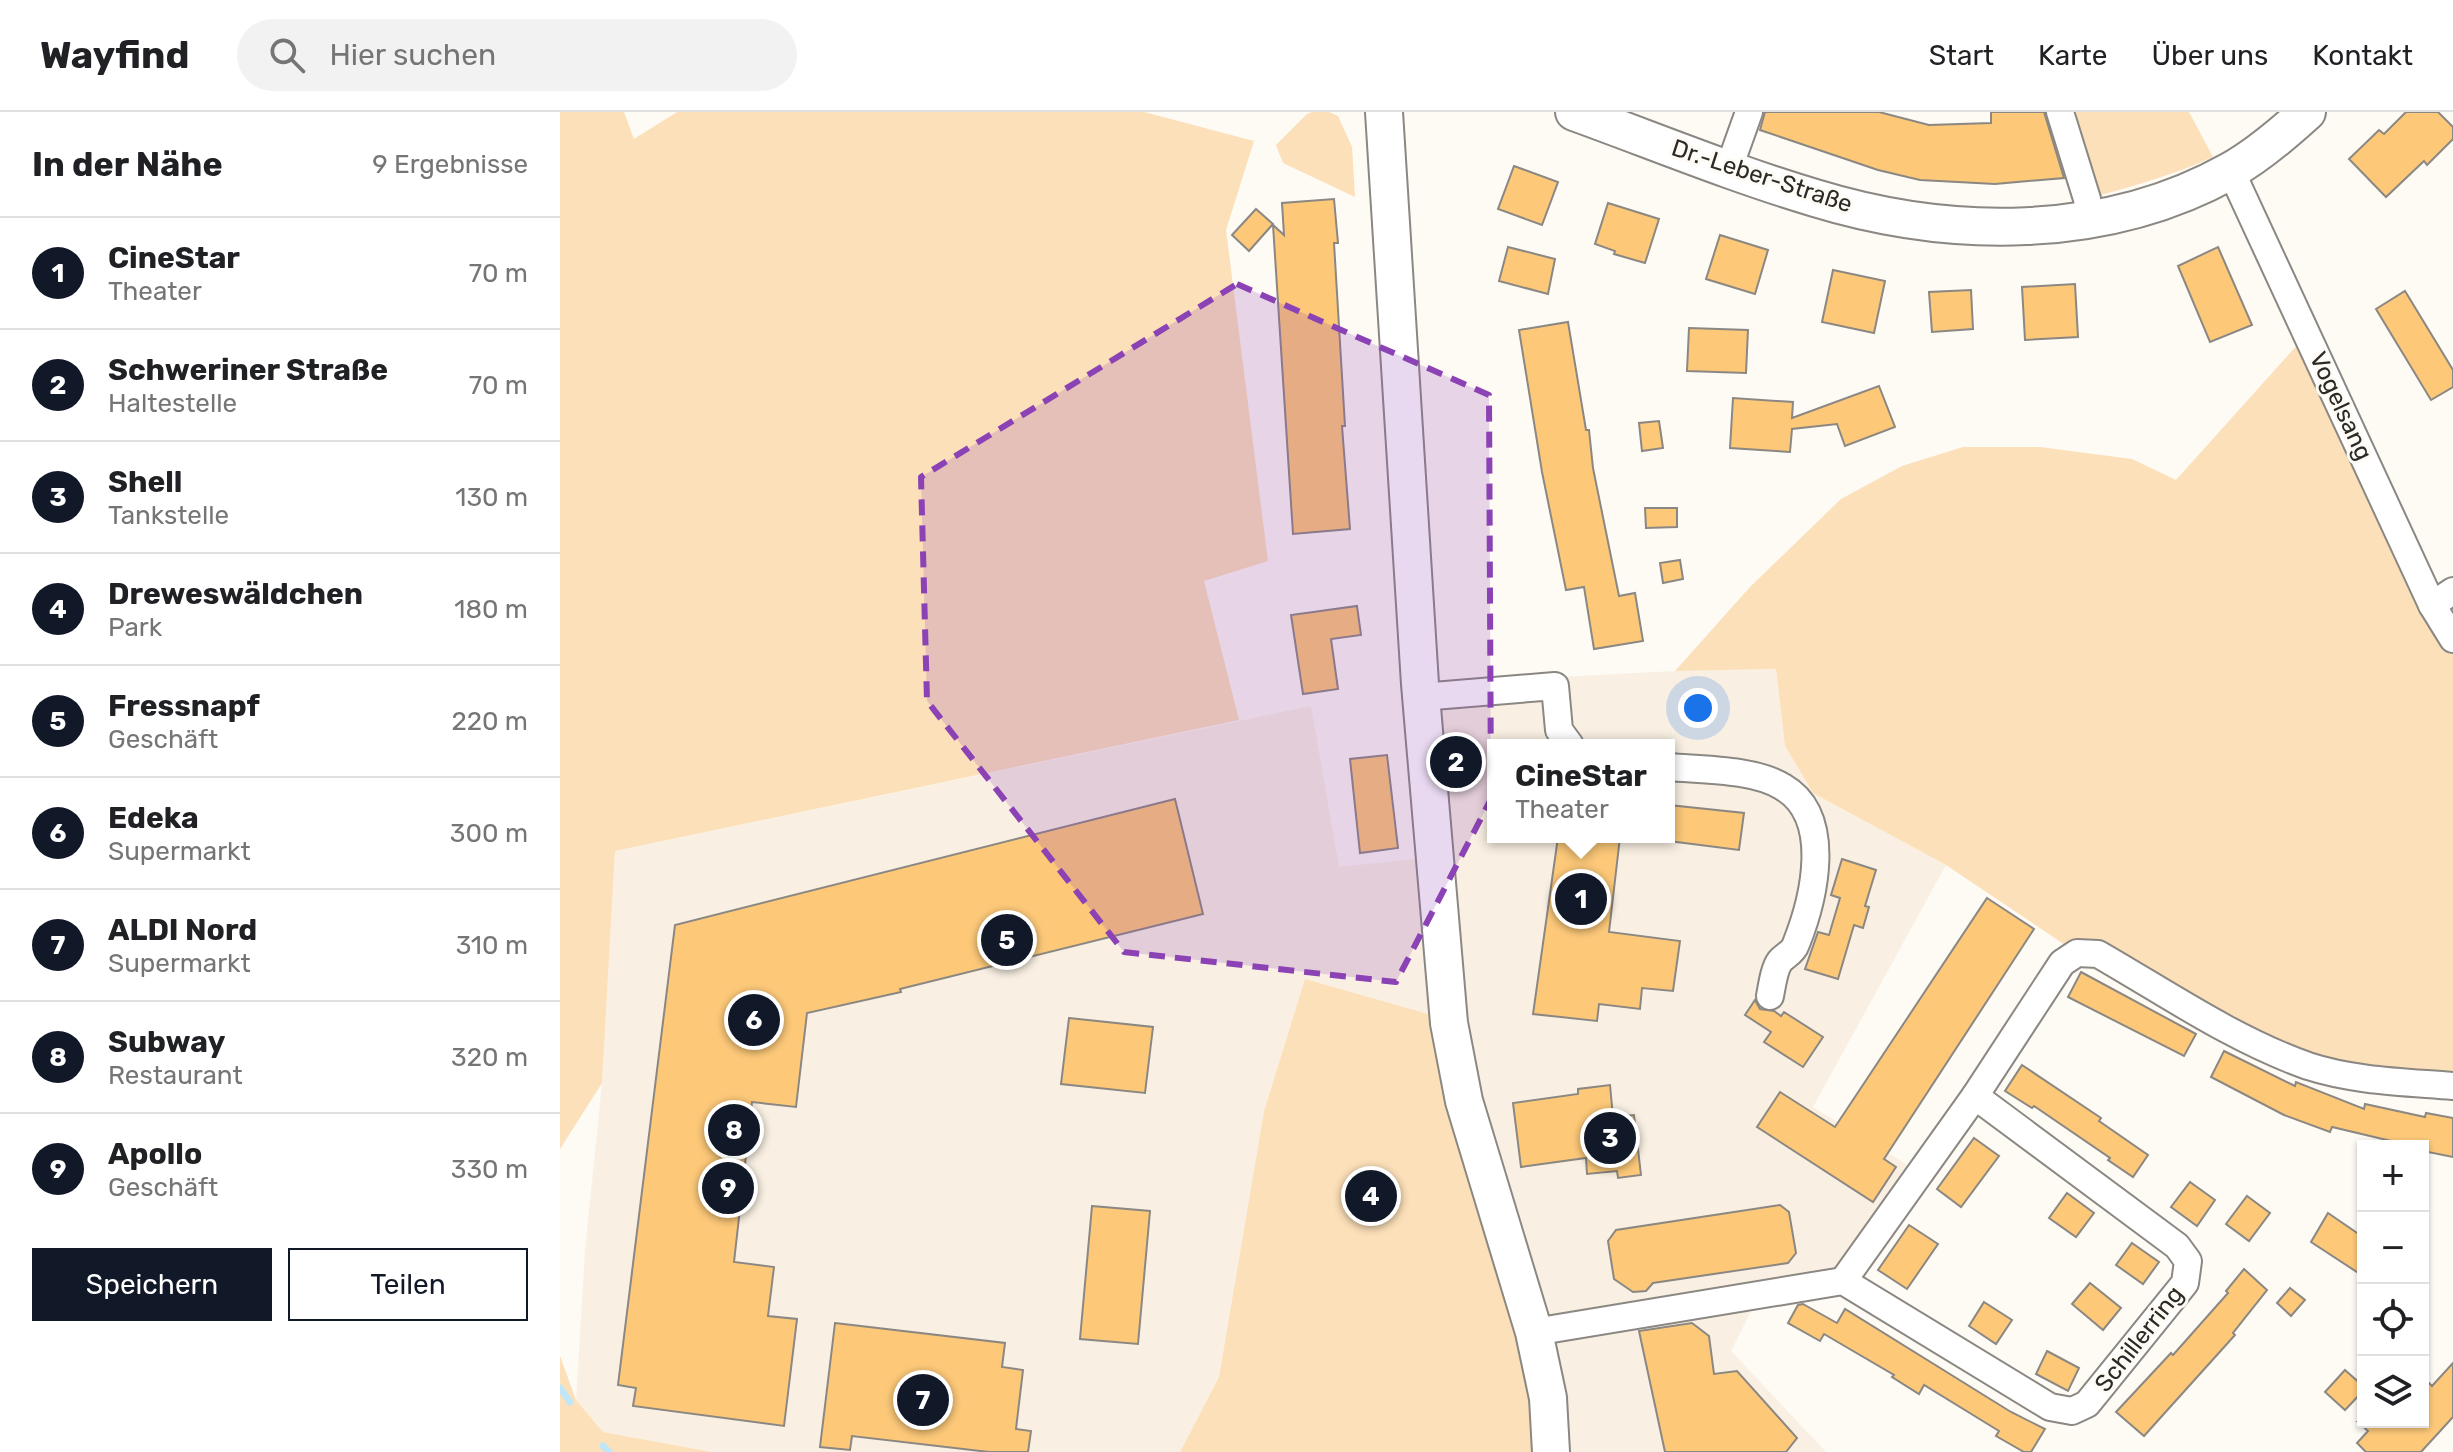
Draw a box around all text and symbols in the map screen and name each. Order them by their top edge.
search box [237,19,797,91]
text: Wayfind [40,32,189,78]
icon: search [265,33,309,77]
text: Hier suchen [329,37,496,73]
text: Start [1929,39,1994,72]
text: Karte [2038,39,2107,72]
text: Über uns [2151,39,2268,72]
text: Kontakt [2312,39,2413,72]
street label: Dr.-Leber-Straße [1668,134,1856,218]
text: In der Nähe [32,144,223,185]
text: 9 Ergebnisse [372,149,528,180]
text: CineStar [108,240,240,276]
text: 1 [52,258,64,289]
text: 70 m [469,258,528,289]
text: Theater [108,276,202,307]
street label: Vogelsang [2304,347,2378,465]
text: Schweriner Straße [108,352,388,388]
text: 2 [50,370,66,401]
text: 70 m [469,370,528,401]
text: Haltestelle [108,388,237,419]
text: Shell [108,464,182,500]
text: 3 [49,482,67,513]
text: 130 m [455,482,528,513]
text: Tankstelle [108,500,229,531]
text: Dreweswäldchen [108,576,363,612]
text: 4 [49,594,67,625]
text: 180 m [454,594,528,625]
text: Park [108,612,162,643]
text: Fressnapf [108,688,260,724]
your location [1678,688,1718,728]
text: 5 [50,706,66,737]
text: 220 m [451,706,528,737]
text: Geschäft [108,724,218,755]
pin: 2 [1430,732,1482,792]
popup [1487,739,1675,843]
text: CineStar [1515,758,1647,794]
text: Theater [1515,794,1609,825]
text: Edeka [108,800,199,836]
text: 6 [50,818,66,849]
text: 300 m [450,818,528,849]
text: Supermarkt [108,836,251,867]
pin: 1 [1555,869,1607,929]
pin: 5 [981,910,1033,970]
text: ALDI Nord [108,912,257,948]
text: 7 [51,930,65,961]
text: 310 m [456,930,528,961]
text: Supermarkt [108,948,251,979]
pin: 6 [728,990,780,1050]
text: Subway [108,1024,225,1060]
text: 8 [49,1042,67,1073]
text: 320 m [451,1042,528,1073]
text: Restaurant [108,1060,243,1091]
pin: 8 [708,1100,760,1160]
pin: 3 [1584,1108,1636,1168]
text: Apollo [108,1136,202,1172]
map controls [2357,1140,2429,1428]
button: + [2357,1140,2429,1212]
text: 9 [50,1154,66,1185]
text: 330 m [451,1154,528,1185]
pin: 9 [702,1158,754,1218]
pin: 4 [1345,1166,1397,1226]
text: Geschäft [108,1172,218,1203]
button: − [2357,1212,2429,1284]
button: Speichern [32,1248,272,1321]
button: Teilen [288,1248,528,1321]
street label: Schillerring [2089,1280,2189,1398]
button: locate [2357,1284,2429,1356]
button: layers [2357,1356,2429,1428]
pin: 7 [897,1370,949,1430]

